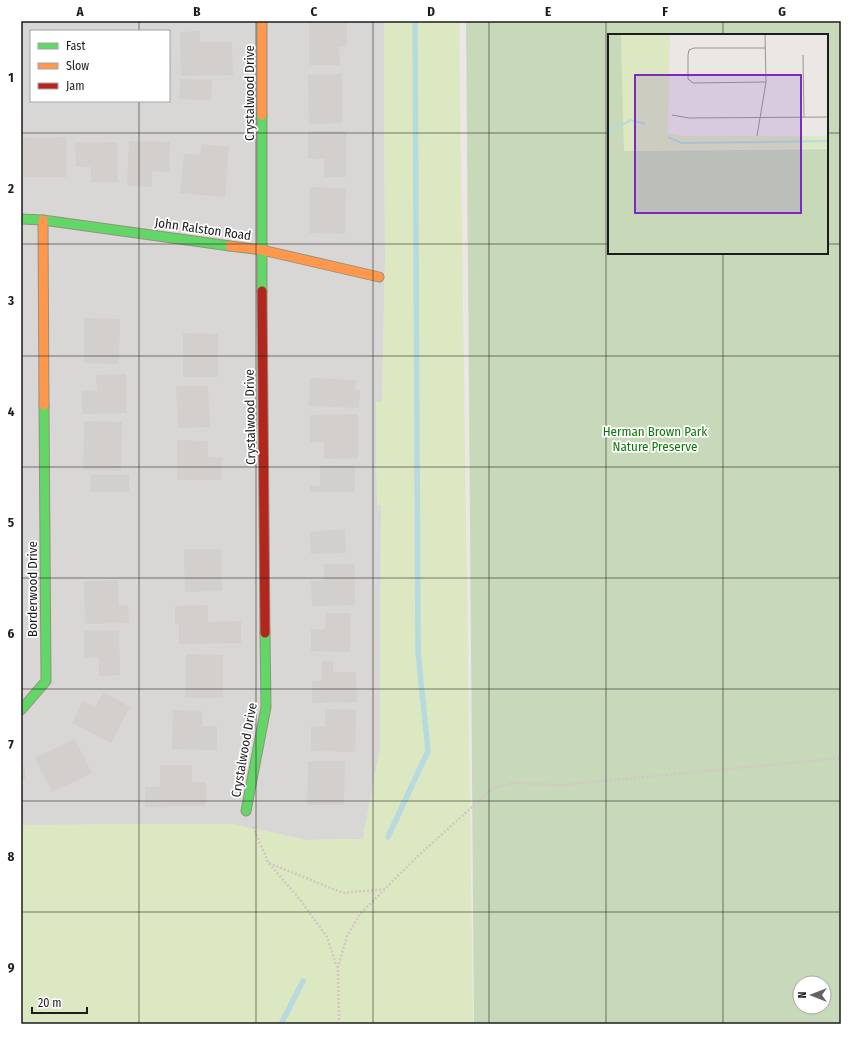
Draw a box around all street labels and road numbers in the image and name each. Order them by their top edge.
street label: Crystalwood Drive [242,45,257,141]
street label: John Ralston Road [154,215,252,243]
street label: Crystalwood Drive [242,369,258,465]
street label: Borderwood Drive [25,541,40,637]
street label: Crystalwood Drive [228,702,260,798]

